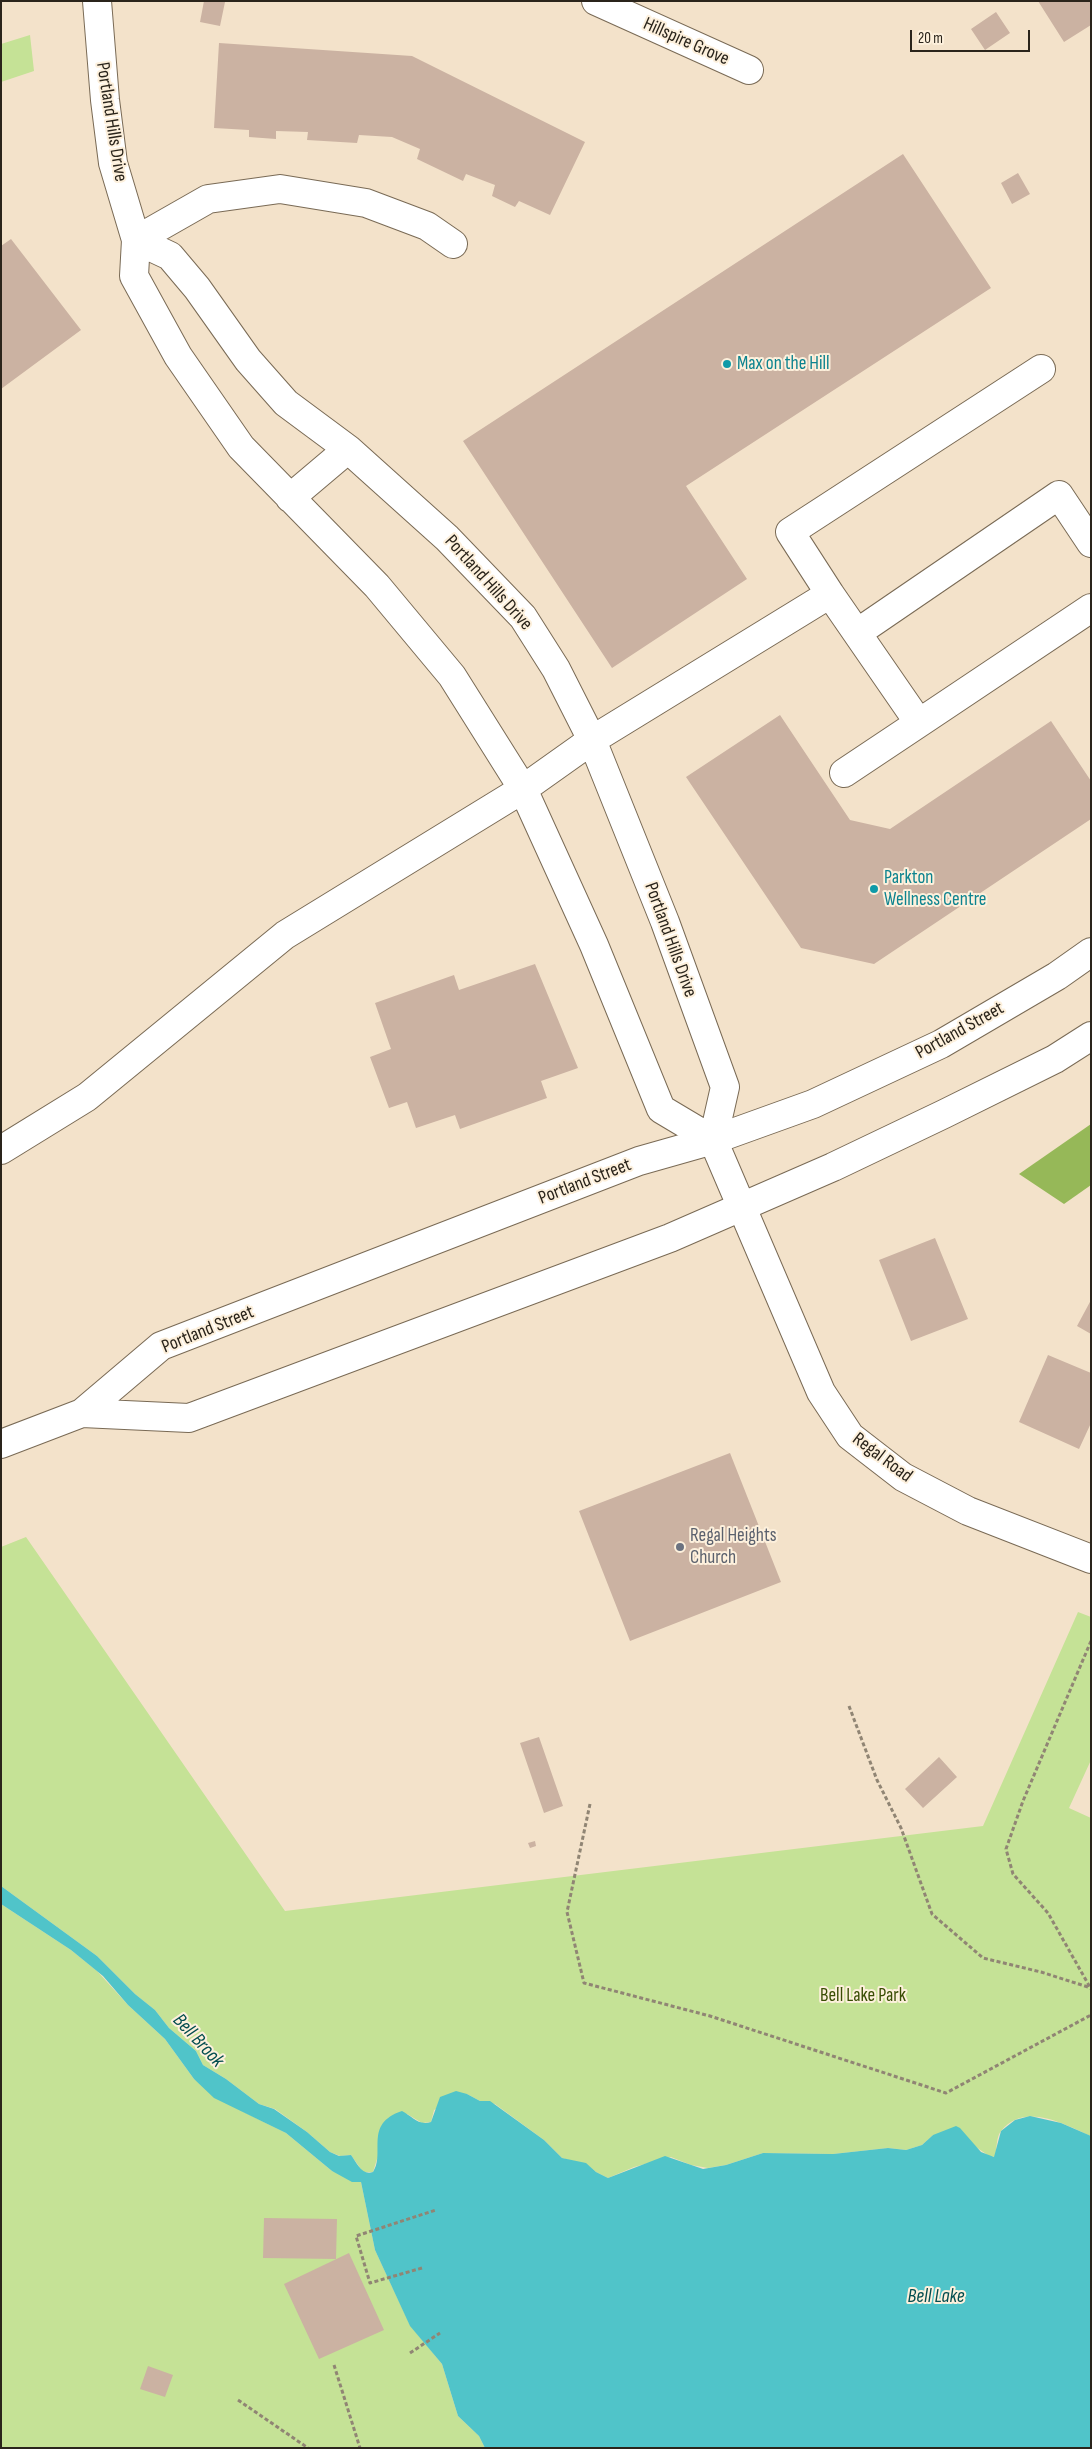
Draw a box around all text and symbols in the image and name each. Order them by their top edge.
street label: Hillspire Grove [640,13,732,71]
scale bar [912,20,1032,52]
text: 20 m [918,29,943,48]
street label: Portland Hills Drive [90,61,132,183]
place label: Max on the Hill [737,353,830,375]
marker: Max on the Hill [721,358,733,370]
street label: Portland Hills Drive [439,531,537,635]
place label: Parkton Wellness Centre [884,867,987,911]
street label: Portland Hills Drive [639,879,701,1001]
marker: Parkton Wellness Centre [868,883,880,895]
street label: Portland Street [912,997,1008,1065]
street label: Portland Street [535,1154,635,1210]
street label: Portland Street [159,1301,257,1359]
street label: Regal Road [848,1428,916,1488]
place label: Regal Heights Church [690,1525,777,1569]
marker: Regal Heights Church [674,1541,686,1553]
park label: Bell Lake Park [820,1985,906,2007]
water label: Bell Brook [167,2009,229,2073]
water label: Bell Lake [907,2285,965,2309]

